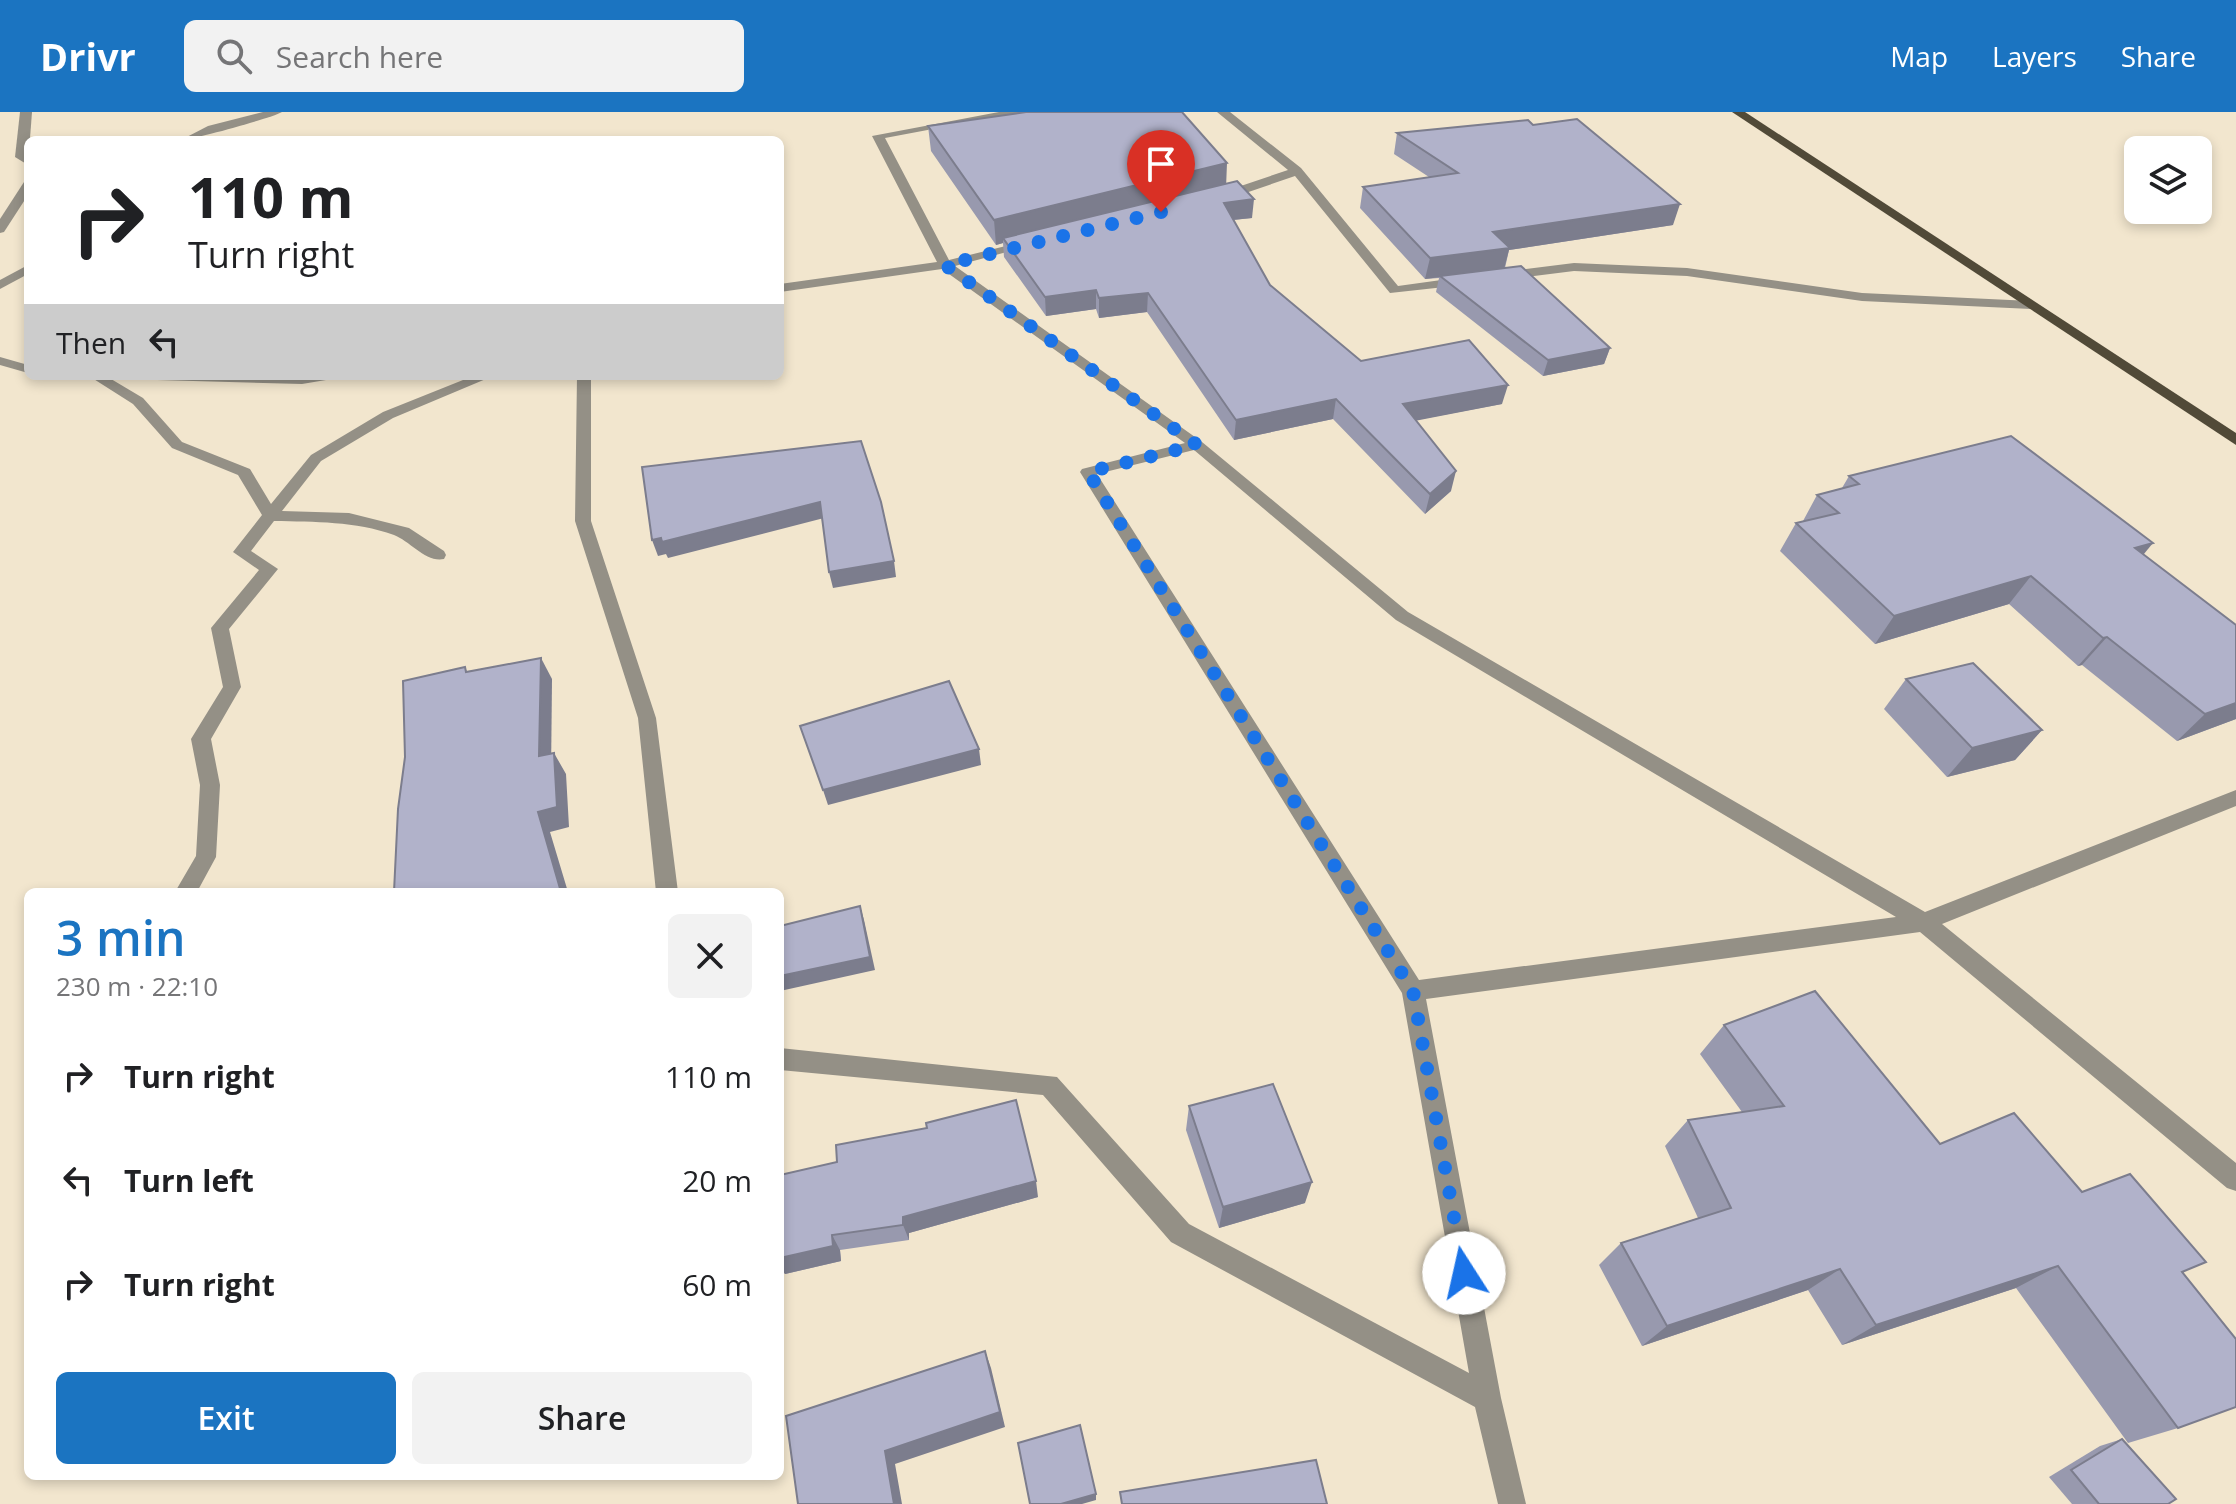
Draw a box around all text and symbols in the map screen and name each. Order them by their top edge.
search box [184,20,744,92]
text: Drivr [40,30,136,82]
icon: search [212,34,256,78]
text: Search here [276,36,443,77]
text: Map [1890,37,1948,75]
text: Layers [1992,37,2077,75]
text: Share [2121,37,2196,75]
pin [1127,130,1195,212]
map controls [2124,136,2212,224]
button: layers [2124,136,2212,224]
icon: arrive [1139,142,1183,186]
text: 110 m [188,158,354,234]
icon: right [56,168,160,272]
text: Turn right [188,230,354,279]
icon: left [142,320,186,364]
text: Then [56,322,126,363]
text: 3 min [56,905,186,970]
button: close [668,914,752,998]
text: 230 m · 22:10 [56,968,218,1004]
icon: right [56,1054,100,1098]
text: Turn right [124,1056,275,1097]
text: 110 m [665,1056,752,1097]
icon: left [56,1158,100,1202]
text: Turn left [124,1160,254,1201]
text: 20 m [682,1160,752,1201]
position arrow [1422,1231,1506,1315]
icon: right [56,1262,100,1306]
text: Turn right [124,1264,275,1305]
text: 60 m [682,1264,752,1305]
button: Exit [56,1372,396,1464]
button: Share [412,1372,752,1464]

